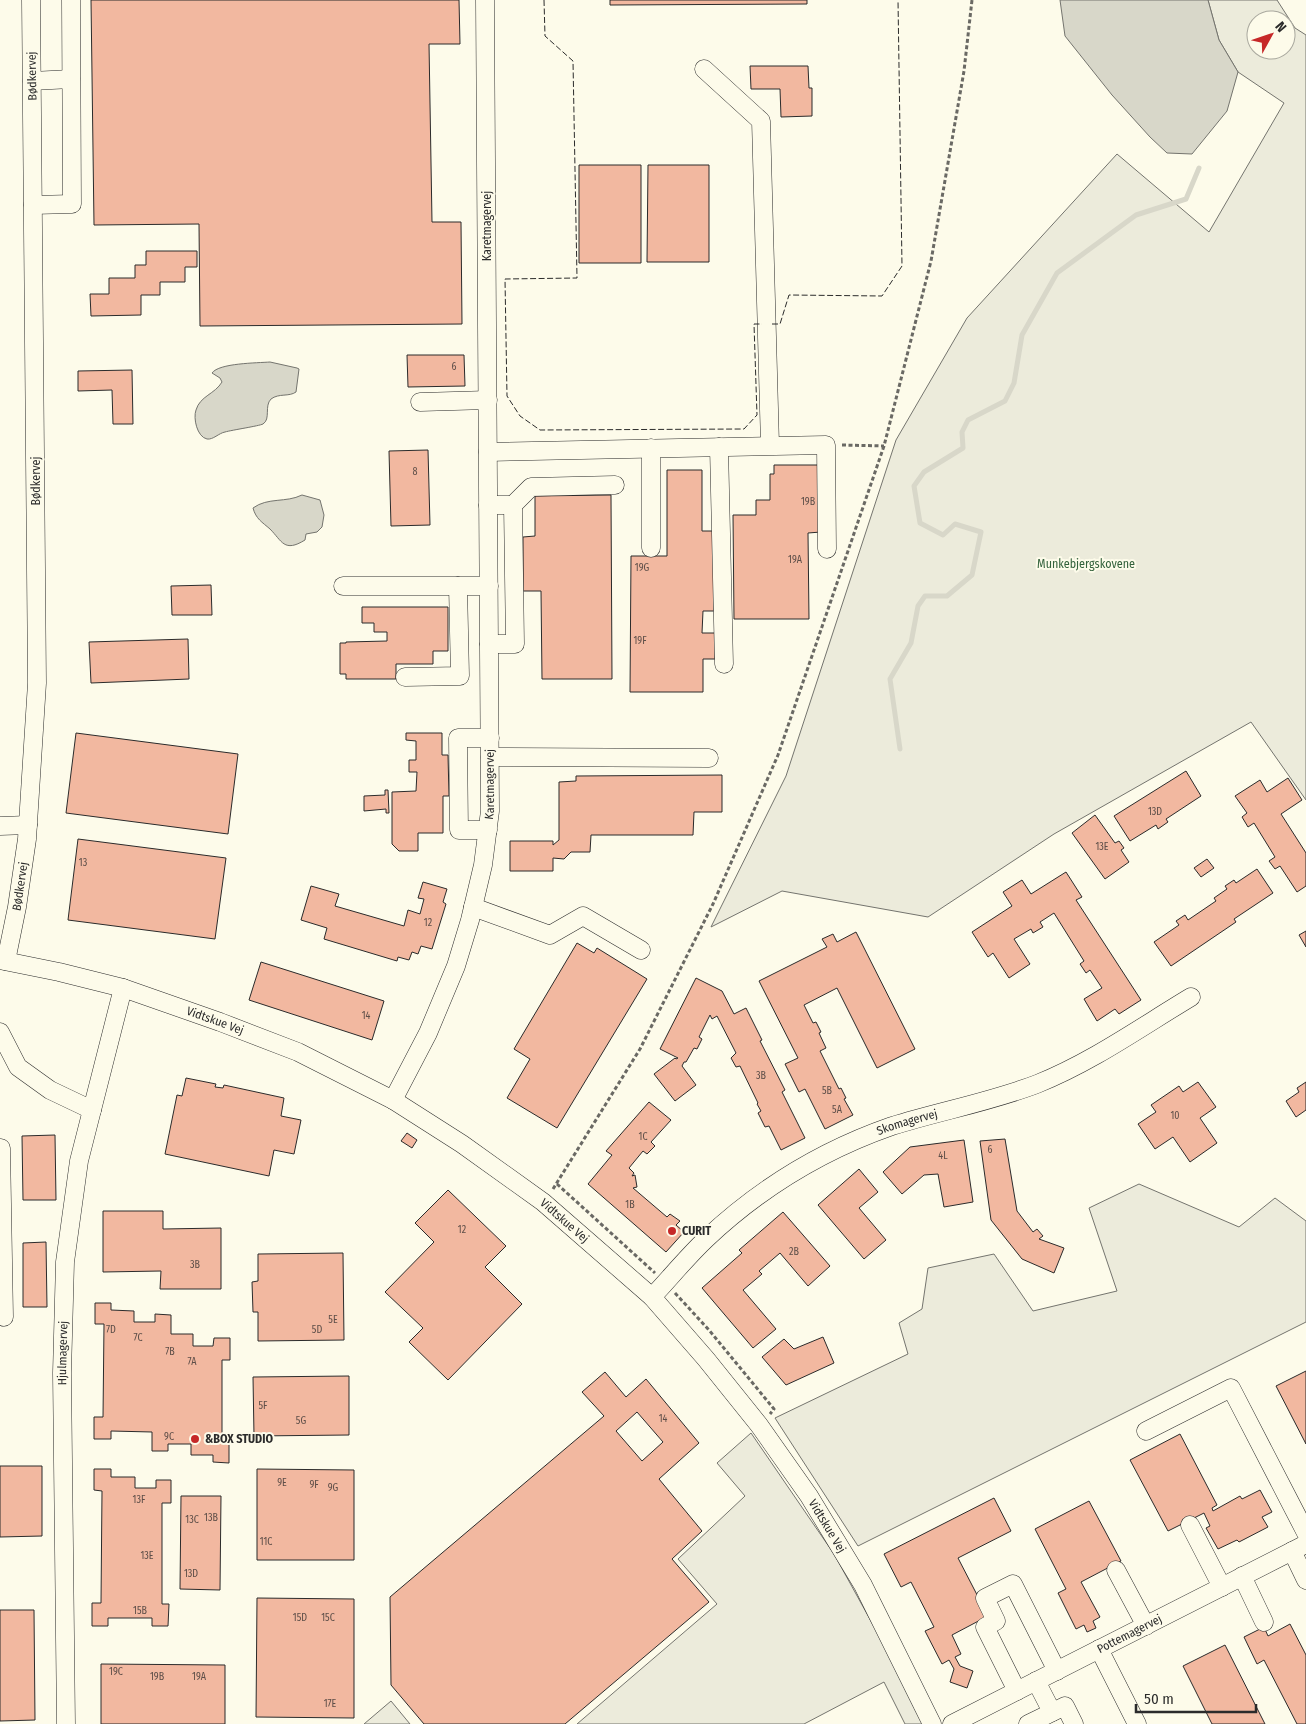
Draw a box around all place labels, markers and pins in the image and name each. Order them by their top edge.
place label: CURIT [682,1224,711,1238]
marker: CURIT [666,1225,678,1237]
place label: &BOX STUDIO [205,1432,273,1446]
marker: &BOX STUDIO [189,1433,201,1445]

